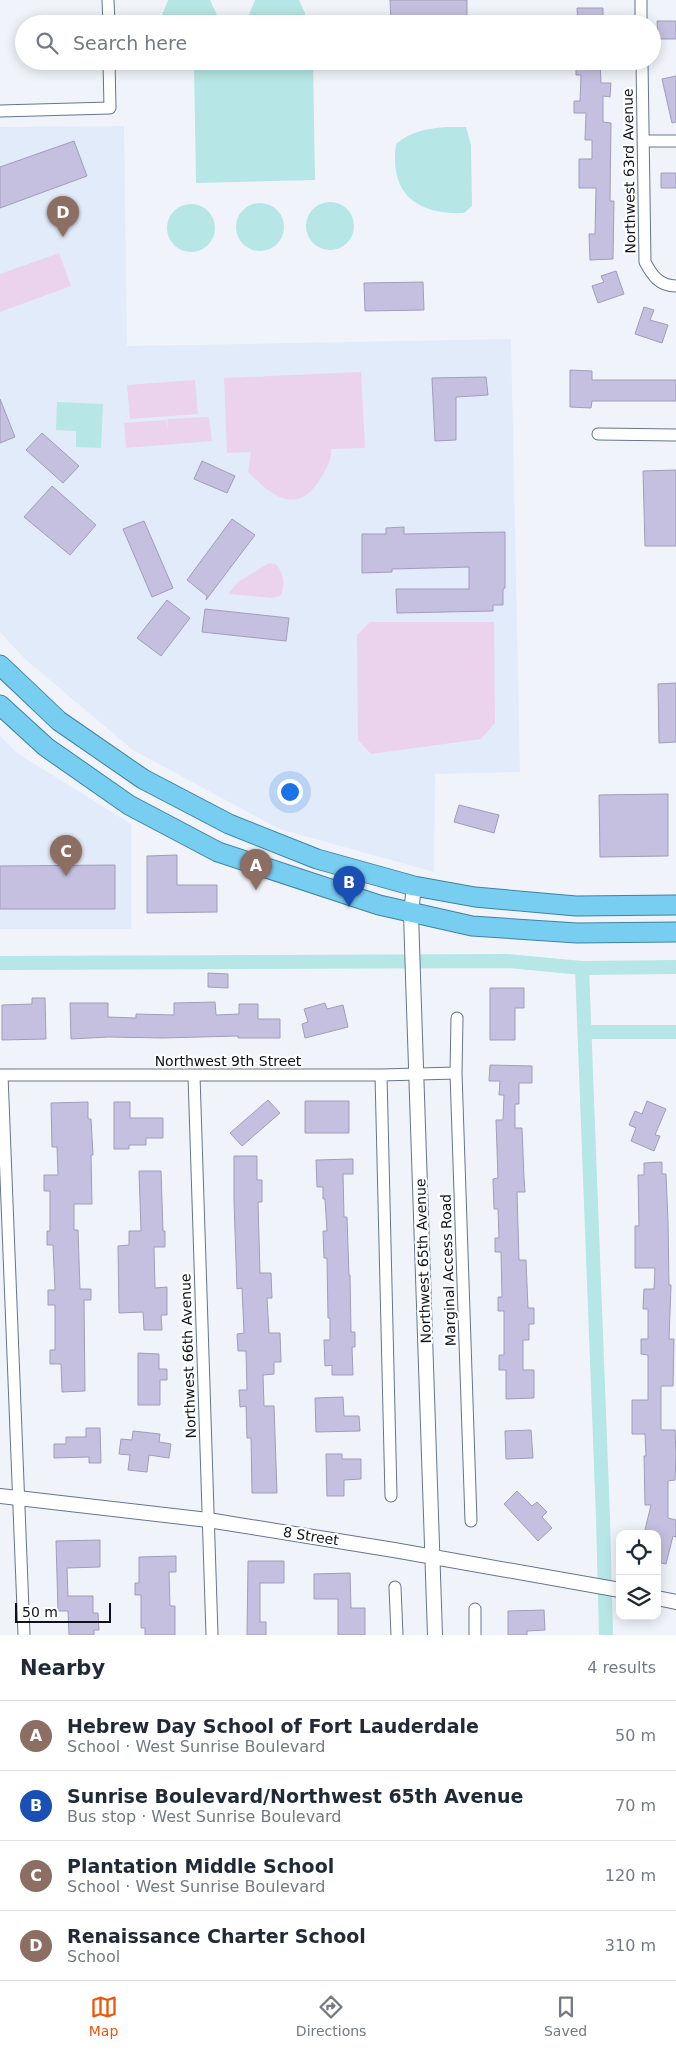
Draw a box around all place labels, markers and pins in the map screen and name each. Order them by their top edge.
pin: D [47,196,79,237]
pin: C [50,835,82,876]
pin: A [240,849,272,890]
pin: B [333,866,365,907]

